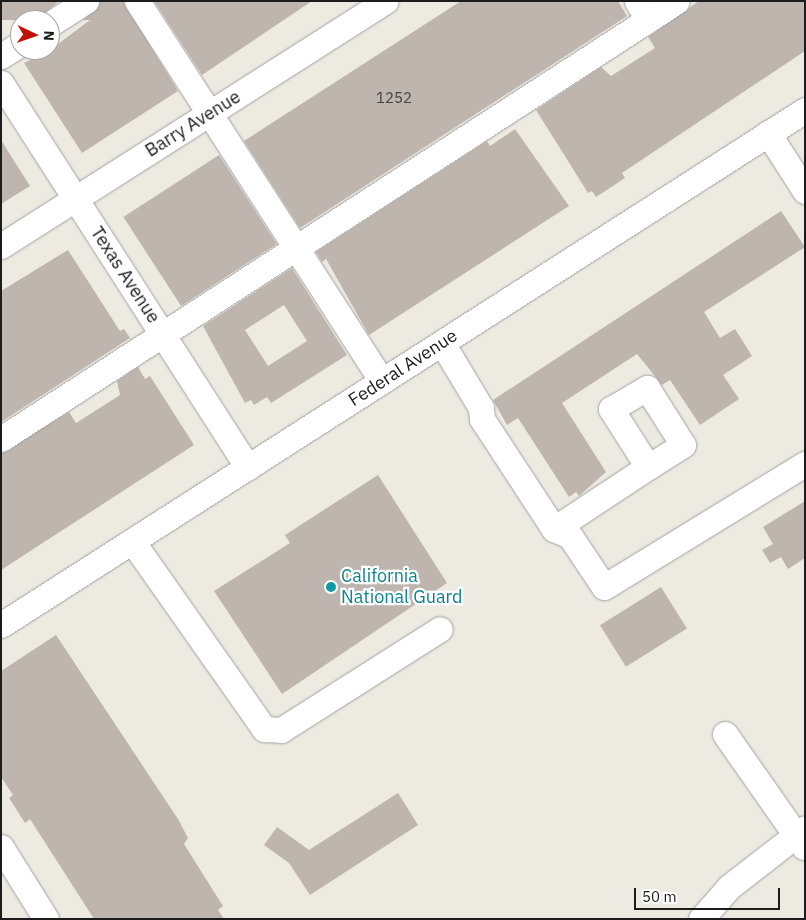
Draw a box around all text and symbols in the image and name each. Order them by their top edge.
north arrow [10,10,60,60]
text: N [40,30,58,41]
street label: Barry Avenue [141,86,245,162]
house number: 1252 [376,89,412,107]
street label: Texas Avenue [86,223,164,327]
street label: Federal Avenue [345,325,461,411]
place label: California National Guard [341,566,462,608]
marker: California National Guard [325,581,337,593]
scale bar [636,878,782,910]
text: 50 m [642,887,677,906]

